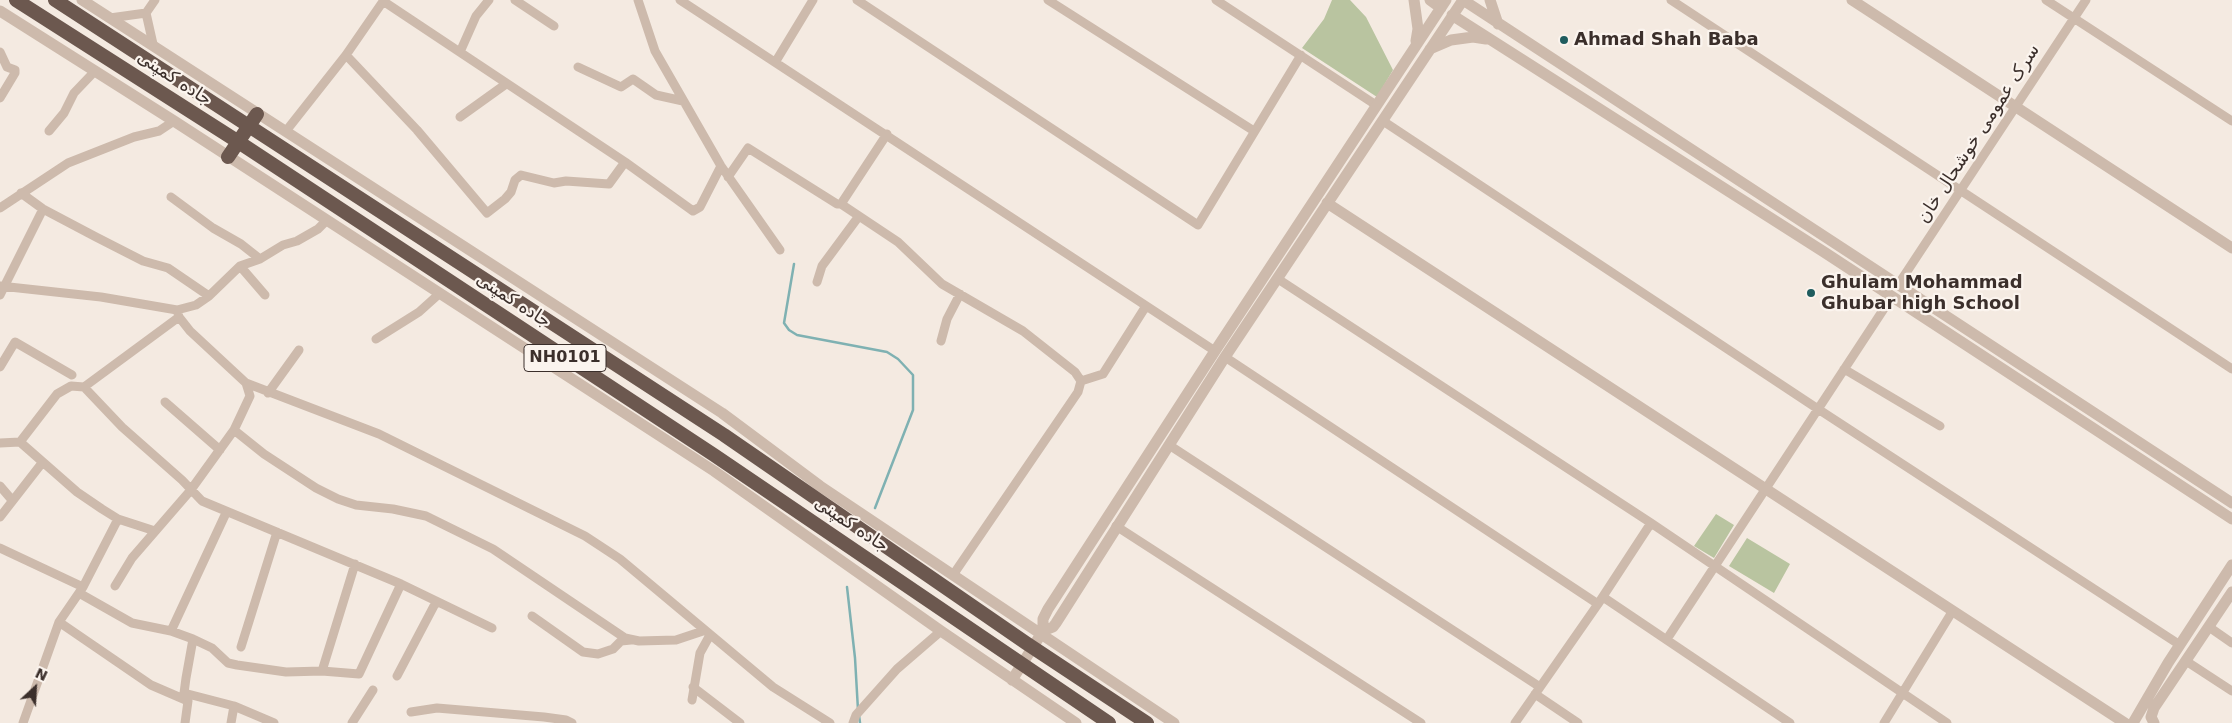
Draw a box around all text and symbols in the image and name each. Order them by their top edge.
place label: Ahmad Shah Baba [1574,29,1759,51]
marker: Ahmad Shah Baba [1558,34,1570,46]
street label: سرک عمومی خوشحال خان [1913,41,2045,227]
street label: جاده کمپنی [133,47,215,111]
street label: جاده کمپنی [472,269,554,333]
place label: Ghulam Mohammad Ghubar high School [1821,272,2023,314]
marker: Ghulam Mohammad Ghubar high School [1805,287,1817,299]
road number: NH0101 [524,344,606,372]
street label: جاده کمپنی [810,492,892,558]
north arrow [10,663,60,713]
text: N [33,665,50,684]

